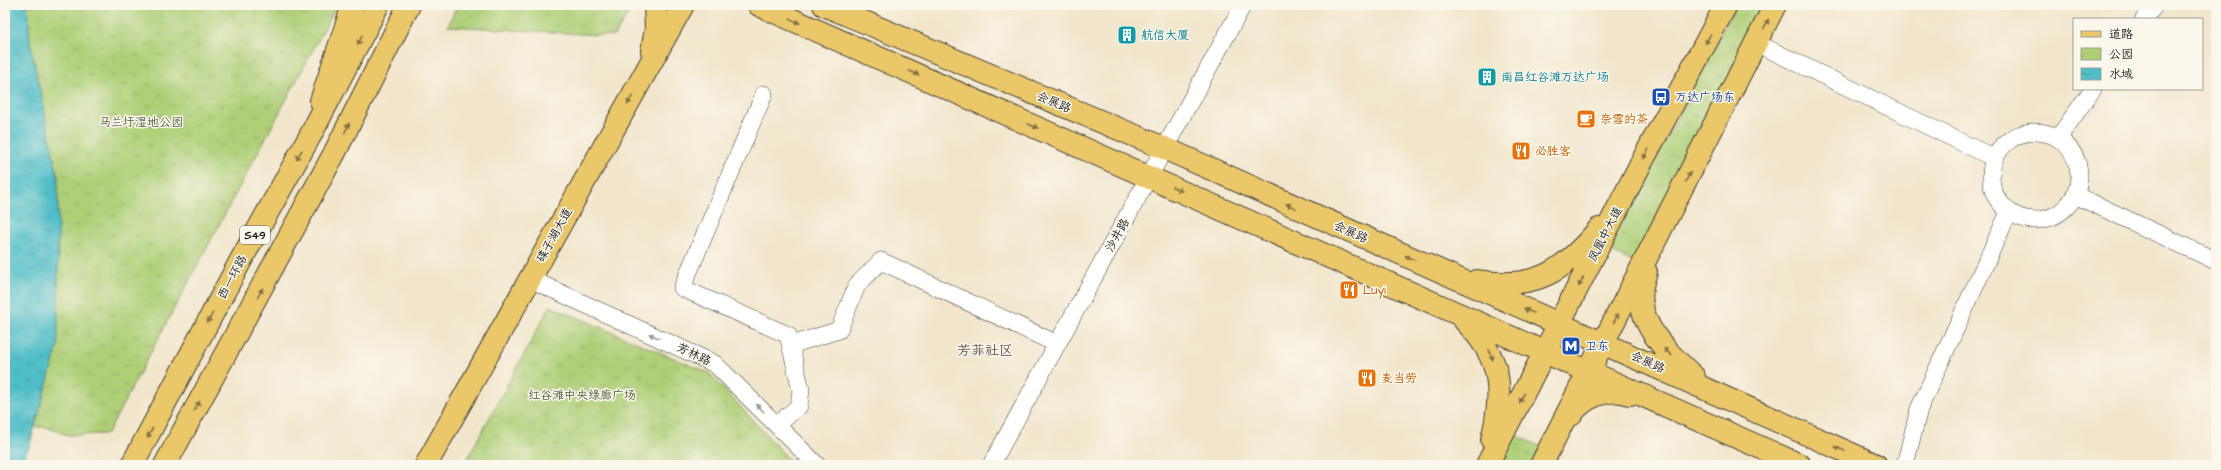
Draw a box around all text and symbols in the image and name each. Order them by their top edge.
one-way arrow [789,18,800,24]
one-way arrow [1763,18,1769,30]
legend [2073,18,2203,90]
building icon: 航信大厦 [1116,24,1138,46]
text: 道路 [2109,26,2133,43]
place label: 航信大厦 [1141,27,1189,44]
one-way arrow [1705,33,1711,45]
one-way arrow [356,34,363,45]
text: 公园 [2109,46,2133,63]
building icon: 南昌红谷滩万达广场 [1476,66,1498,88]
text: 水域 [2109,66,2133,83]
place label: 南昌红谷滩万达广场 [1501,69,1609,86]
one-way arrow [908,70,919,76]
bus stop icon: 万达广场东 [1650,86,1672,108]
street label: 会展路 [1034,88,1074,117]
place label: 万达广场东 [1675,89,1735,106]
one-way arrow [626,94,633,106]
cafe icon: 奈雪的茶 [1575,108,1597,130]
place label: 奈雪的茶 [1600,111,1648,128]
park label: 马兰圩湿地公园 [99,114,183,131]
one-way arrow [344,122,350,134]
one-way arrow [1027,123,1038,129]
restaurant icon: 必胜客 [1510,140,1532,162]
place label: 必胜客 [1535,143,1571,160]
one-way arrow [1643,148,1650,160]
one-way arrow [296,149,303,161]
one-way arrow [1685,172,1691,183]
one-way arrow [1171,186,1183,193]
one-way arrow [1286,203,1297,209]
street label: 凤凰中大道 [1584,204,1627,265]
street label: 碟子湖大道 [532,205,576,266]
street label: 沙井路 [1101,215,1134,255]
street label: 会展路 [1331,217,1371,248]
road number: S49 [240,226,270,244]
street label: 西一环路 [214,252,251,302]
one-way arrow [1404,255,1416,261]
one-way arrow [1578,276,1584,288]
restaurant icon: Luyi [1338,279,1360,301]
place label: Luyi [1363,282,1386,300]
one-way arrow [257,287,264,298]
one-way arrow [1523,307,1535,313]
one-way arrow [207,312,214,324]
one-way arrow [1613,313,1620,324]
one-way arrow [649,333,660,339]
metro station icon: 卫东 [1560,335,1582,357]
place label: 卫东 [1585,338,1609,355]
street label: 芳林路 [674,339,714,370]
district label: 芳菲社区 [957,341,1013,361]
street label: 会展路 [1628,347,1668,378]
one-way arrow [1663,348,1672,357]
one-way arrow [1489,350,1495,362]
restaurant icon: 麦当劳 [1356,367,1378,389]
place label: 麦当劳 [1381,370,1417,387]
park label: 红谷滩中央绿廊广场 [528,387,636,404]
one-way arrow [1518,392,1525,404]
one-way arrow [194,400,201,412]
one-way arrow [755,403,765,413]
one-way arrow [146,427,153,439]
one-way arrow [1834,446,1846,452]

